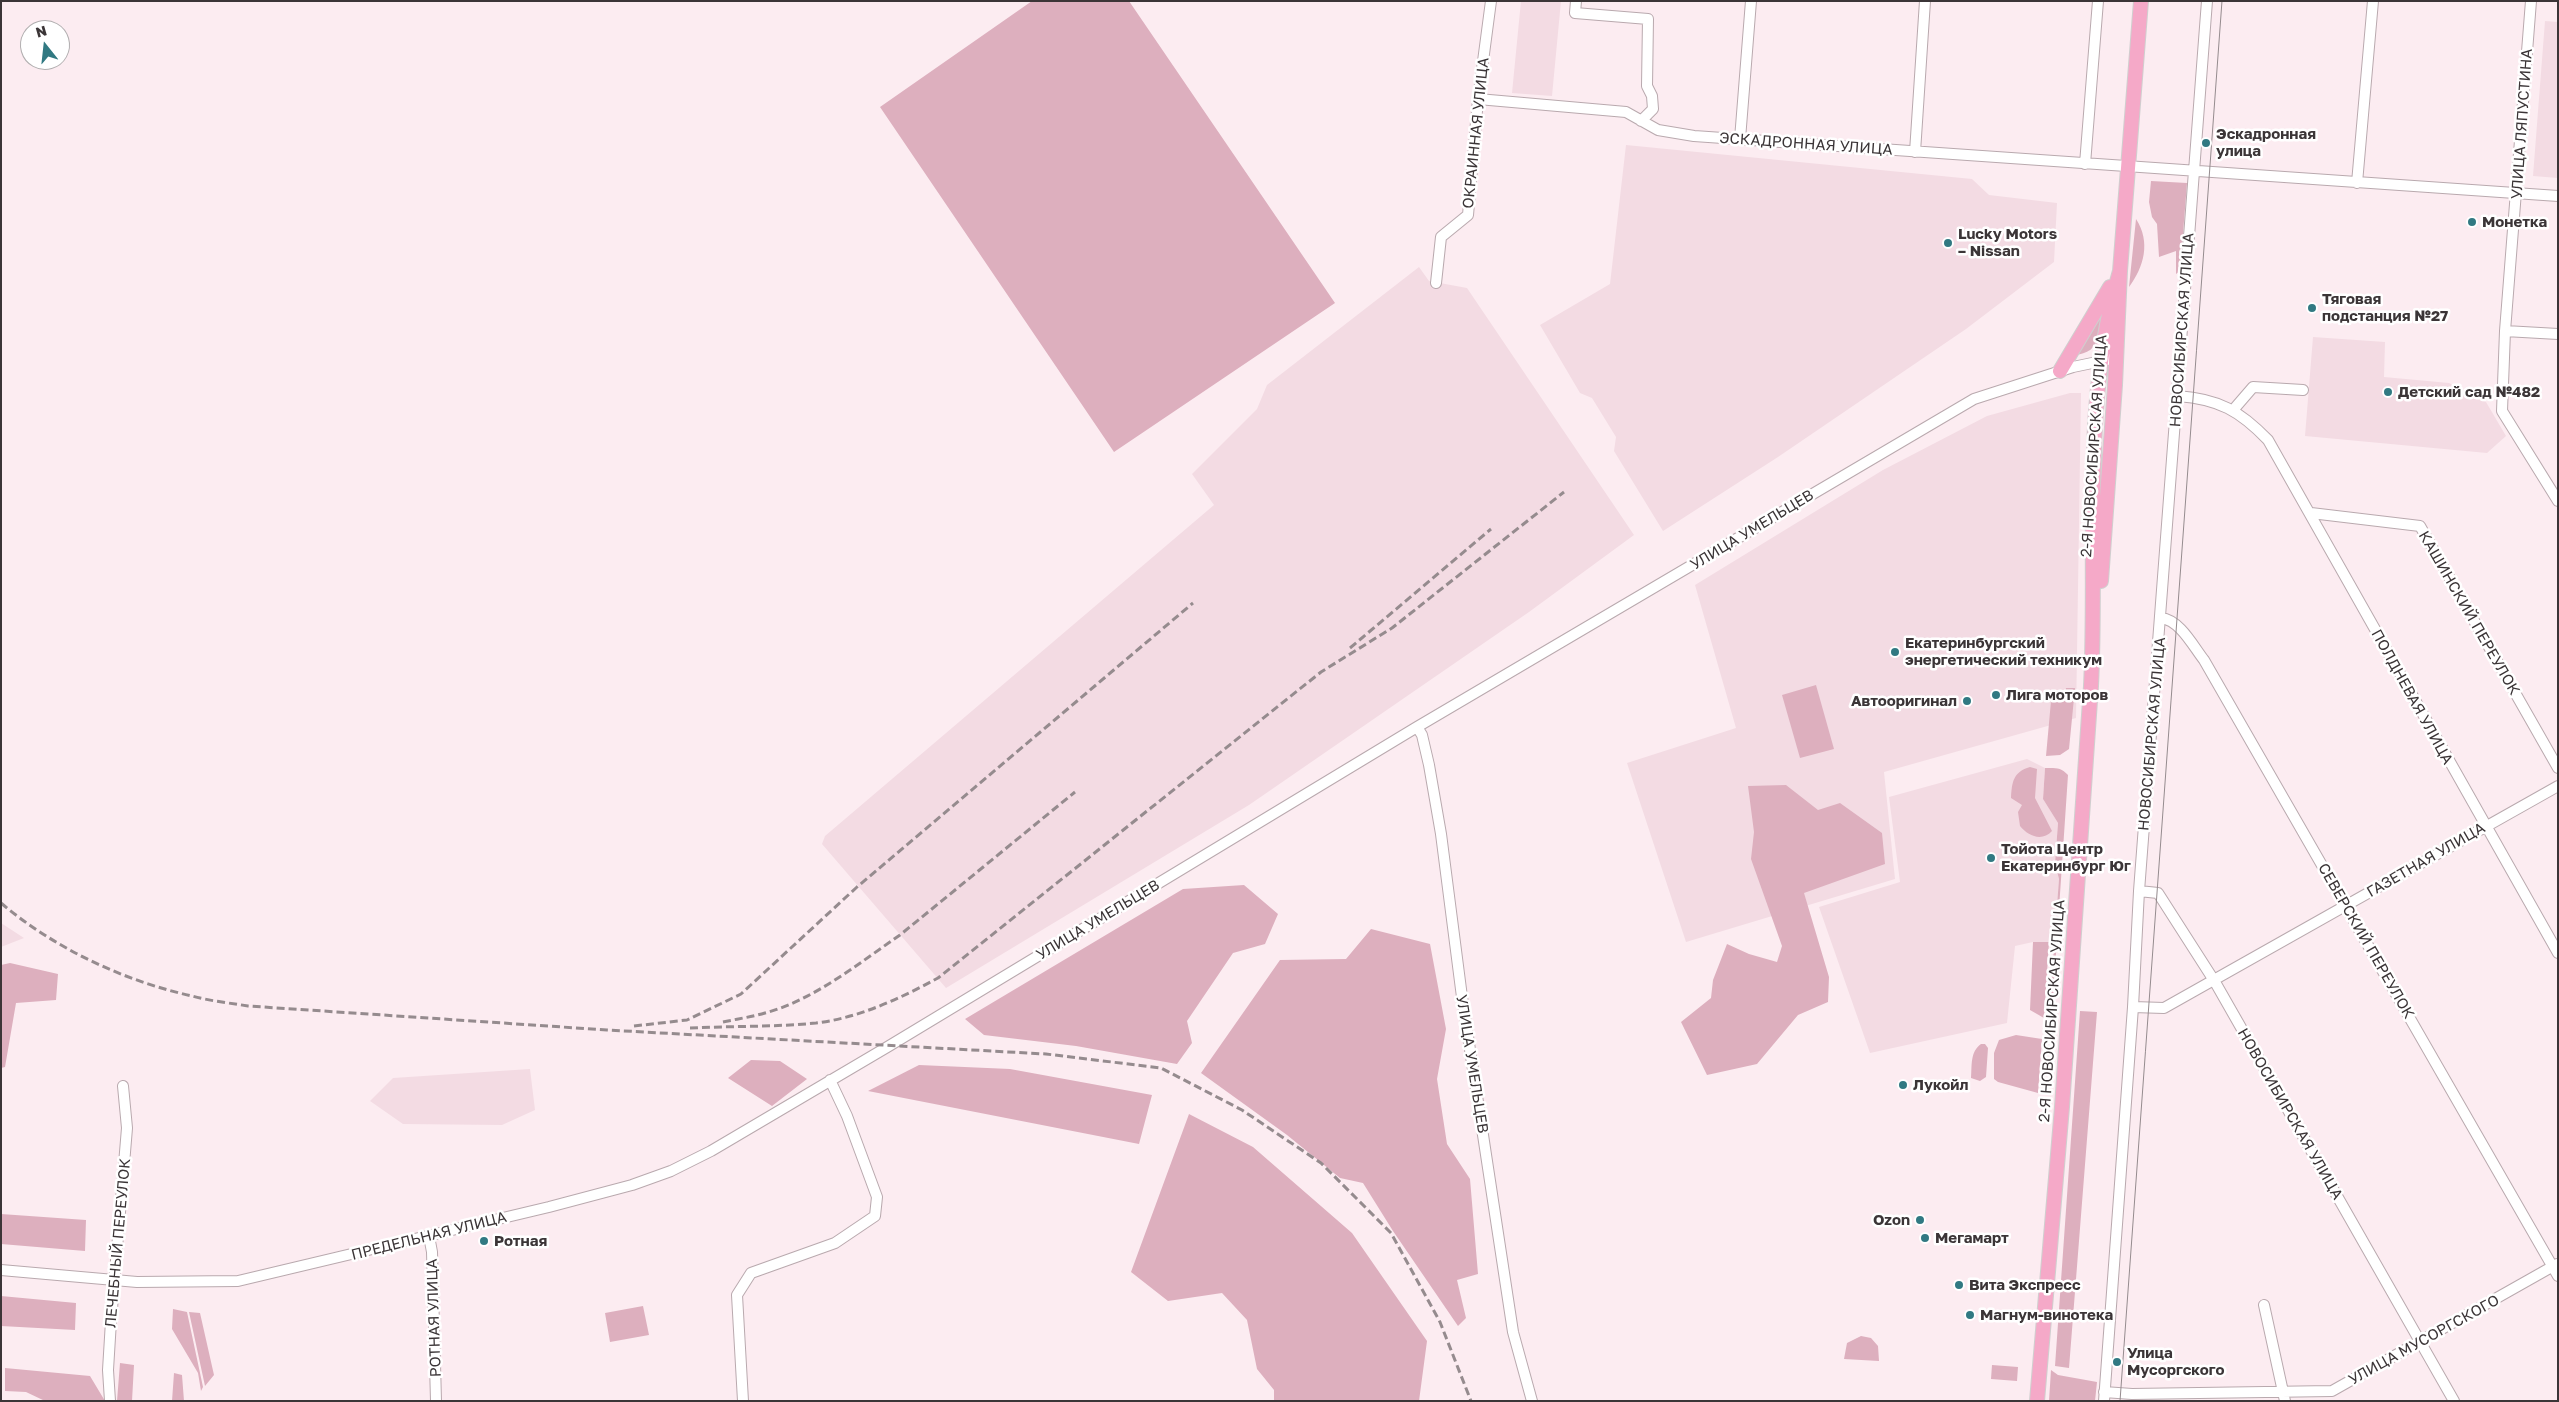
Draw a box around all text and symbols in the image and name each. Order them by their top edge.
north arrow [20,20,70,70]
text: N [34,21,48,41]
street label: УЛИЦА ЛЯПУСТИНА [2508,48,2536,200]
street label: ОКРАИННАЯ УЛИЦА [1459,57,1493,209]
place label: Эскадронная улица [2216,125,2316,160]
street label: ЭСКАДРОННАЯ УЛИЦА [1719,129,1893,159]
marker: Эскадронная улица [2200,137,2212,149]
place label: Монетка [2482,213,2547,231]
marker: Монетка [2466,216,2478,228]
place label: Lucky Motors – Nissan [1958,225,2057,260]
street label: НОВОСИБИРСКАЯ УЛИЦА [2166,232,2198,428]
marker: Lucky Motors – Nissan [1942,237,1954,249]
place label: Тяговая подстанция №27 [2322,290,2448,325]
marker: Тяговая подстанция №27 [2306,302,2318,314]
street label: 2-Я НОВОСИБИРСКАЯ УЛИЦА [2077,334,2111,558]
place label: Детский сад №482 [2398,383,2540,401]
marker: Детский сад №482 [2382,386,2394,398]
street label: УЛИЦА УМЕЛЬЦЕВ [1687,486,1817,574]
street label: КАШИНСКИЙ ПЕРЕУЛОК [2415,528,2523,698]
street label: ПОЛДНЕВАЯ УЛИЦА [2367,626,2457,768]
place label: Екатеринбургский энергетический техникум [1905,634,2102,669]
street label: НОВОСИБИРСКАЯ УЛИЦА [2135,636,2169,832]
marker: Екатеринбургский энергетический техникум [1889,646,1901,658]
place label: Лига моторов [2006,686,2108,704]
marker: Лига моторов [1990,689,2002,701]
place label: Автооригинал [1851,692,1957,710]
marker: Автооригинал [1961,695,1973,707]
street label: ГАЗЕТНАЯ УЛИЦА [2364,819,2488,901]
place label: Тойота Центр Екатеринбург Юг [2001,840,2131,875]
marker: Тойота Центр Екатеринбург Юг [1985,852,1997,864]
street label: СЕВЕРСКИЙ ПЕРЕУЛОК [2314,860,2418,1022]
street label: УЛИЦА УМЕЛЬЦЕВ [1033,876,1163,964]
street label: 2-Я НОВОСИБИРСКАЯ УЛИЦА [2035,899,2069,1123]
street label: УЛИЦА УМЕЛЬЦЕВ [1452,993,1492,1135]
street label: НОВОСИБИРСКАЯ УЛИЦА [2234,1025,2346,1203]
place label: Лукойл [1913,1076,1968,1094]
marker: Лукойл [1897,1079,1909,1091]
street label: ЛЕЧЕБНЫЙ ПЕРЕУЛОК [102,1158,134,1328]
street label: ПРЕДЕЛЬНАЯ УЛИЦА [349,1208,509,1264]
place label: Ozon [1873,1211,1910,1229]
marker: Ozon [1914,1214,1926,1226]
place label: Мегамарт [1935,1229,2009,1247]
place label: Ротная [494,1232,547,1250]
marker: Мегамарт [1919,1232,1931,1244]
marker: Ротная [478,1235,490,1247]
street label: РОТНАЯ УЛИЦА [423,1258,445,1378]
place label: Вита Экспресс [1969,1276,2081,1294]
marker: Вита Экспресс [1953,1279,1965,1291]
street label: УЛИЦА МУСОРГСКОГО [2346,1291,2502,1389]
place label: Магнум-винотека [1980,1306,2113,1324]
marker: Магнум-винотека [1964,1309,1976,1321]
place label: Улица Мусоргского [2127,1344,2224,1379]
marker: Улица Мусоргского [2111,1356,2123,1368]

